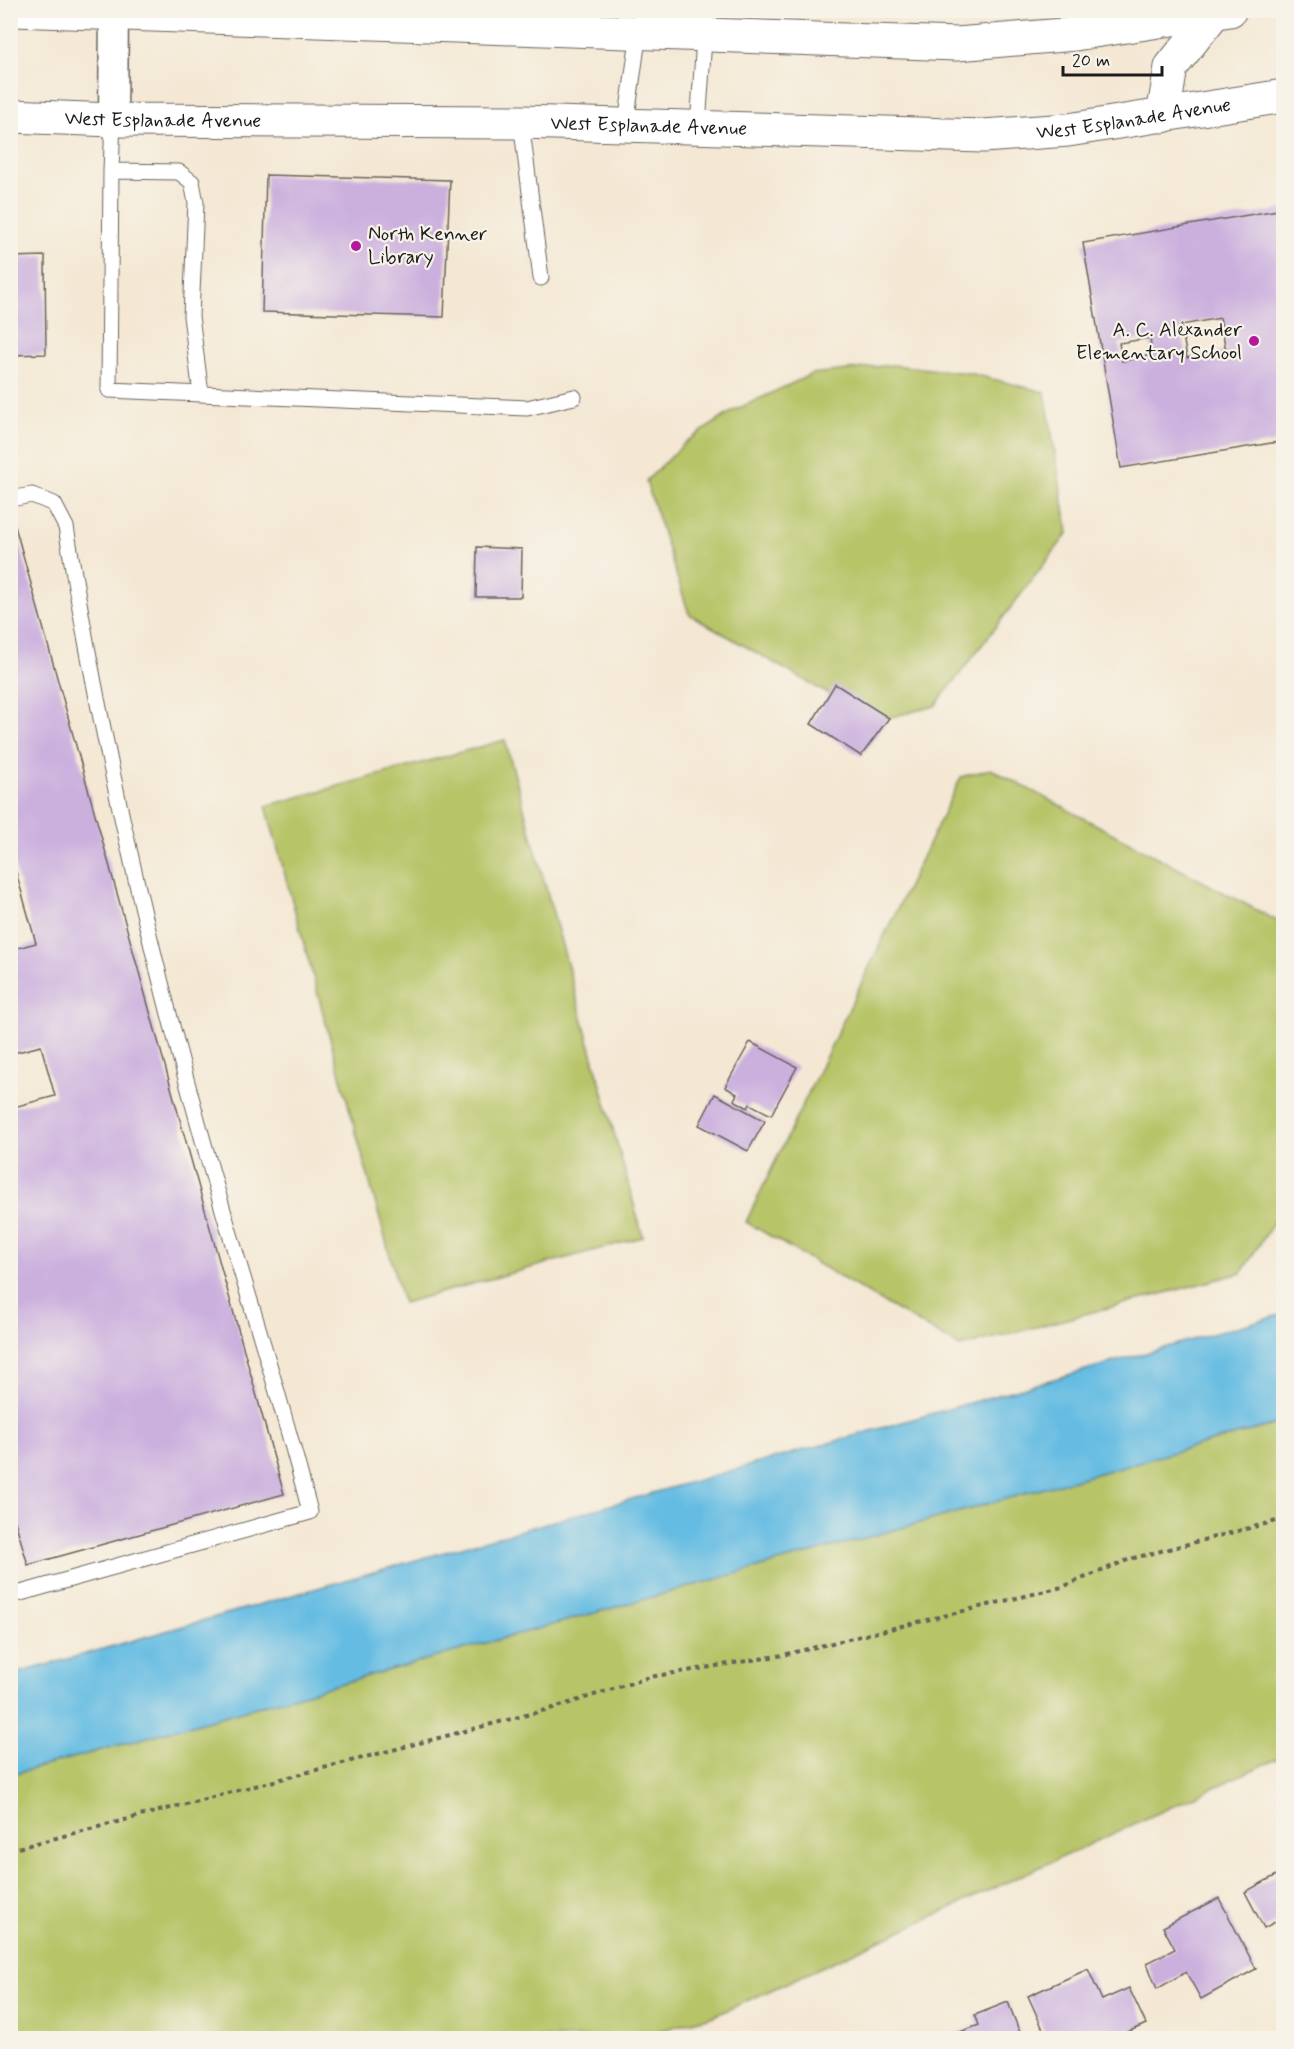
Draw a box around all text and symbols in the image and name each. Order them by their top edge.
scale bar [1063,39,1162,77]
text: 20 m [1072,49,1110,73]
street label: West Esplanade Avenue [1035,91,1233,146]
street label: West Esplanade Avenue [64,105,261,134]
street label: West Esplanade Avenue [550,109,748,142]
place label: North Kenner Library [368,221,488,271]
marker: North Kenner Library [349,239,363,253]
place label: A. C. Alexander Elementary School [1076,317,1243,367]
marker: A. C. Alexander Elementary School [1247,334,1261,348]

